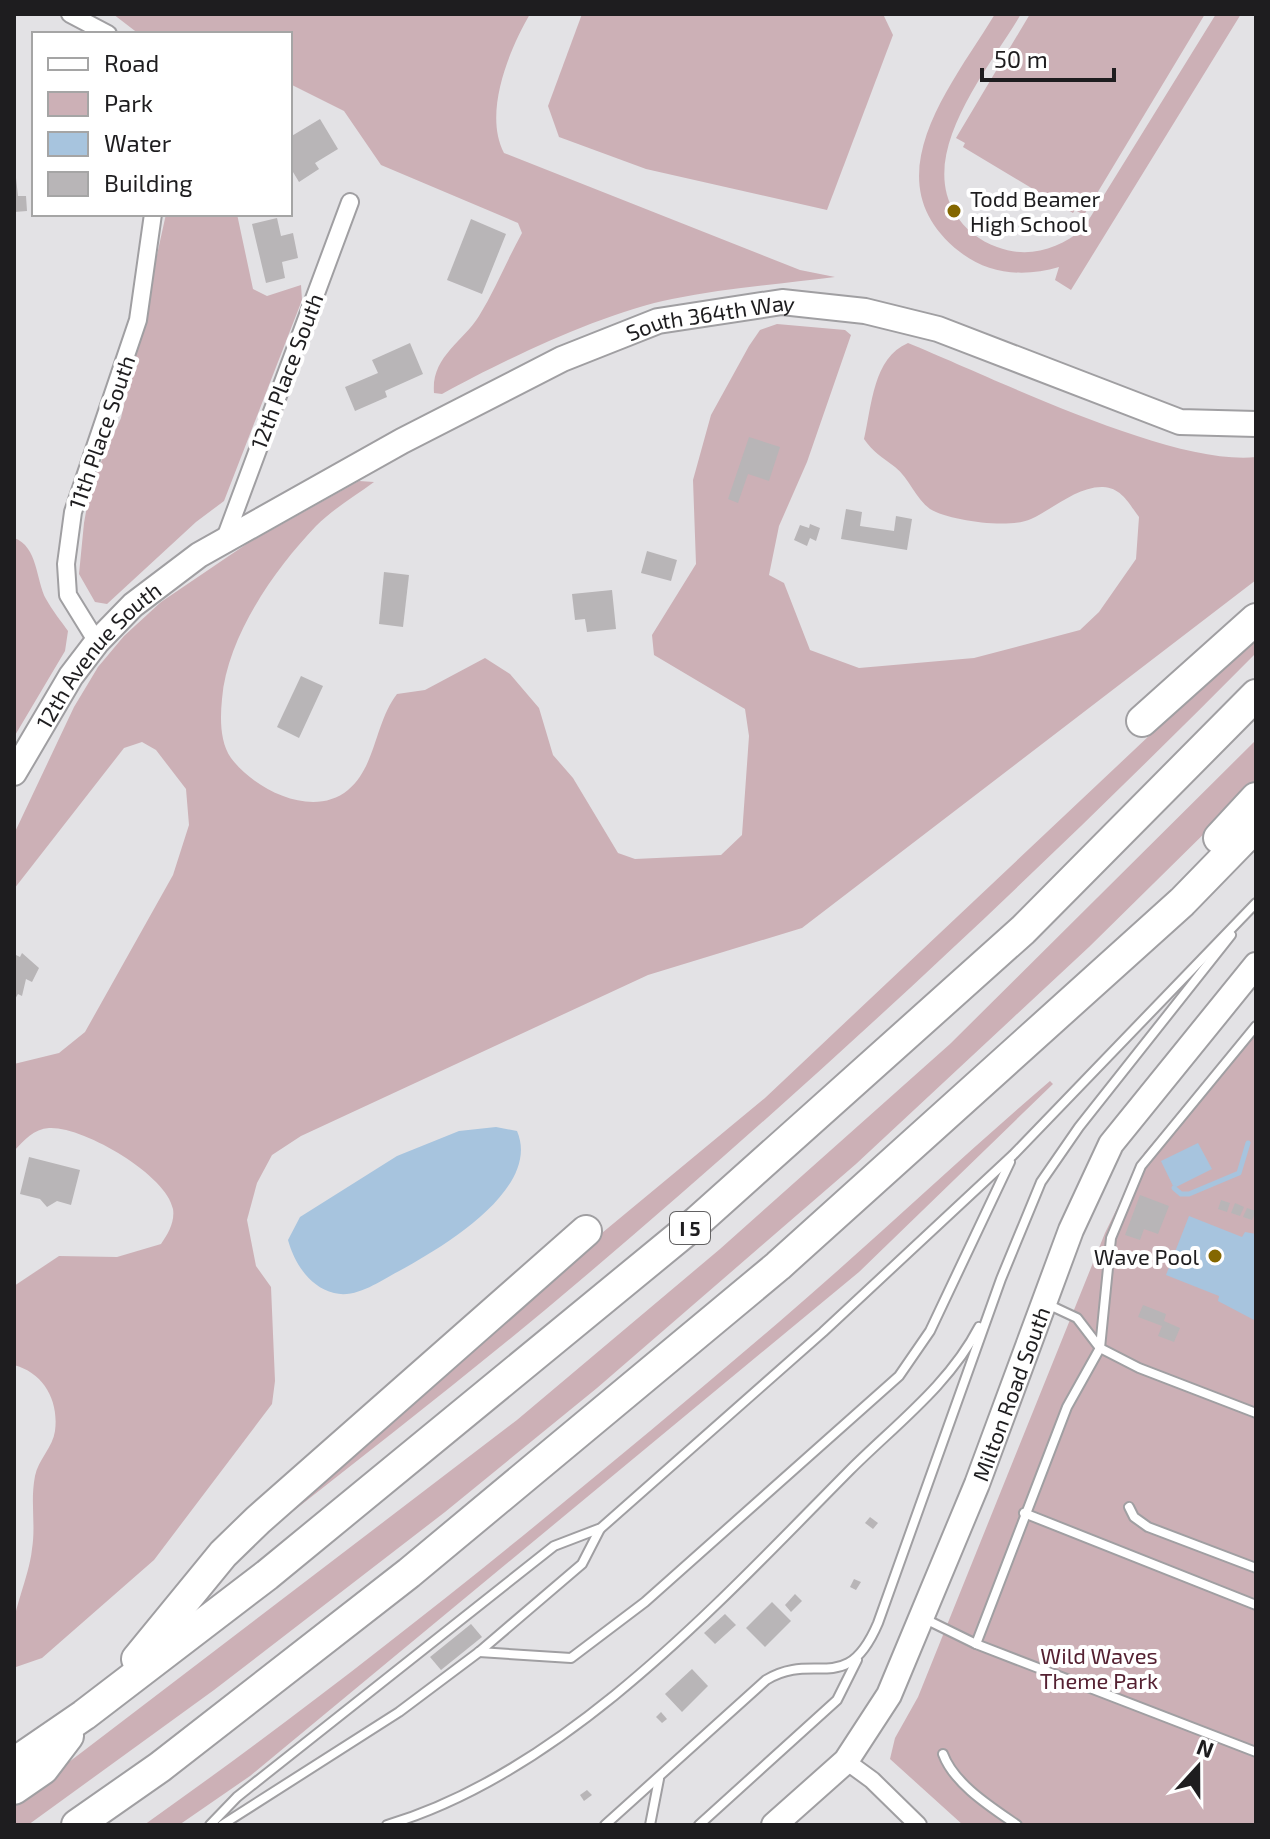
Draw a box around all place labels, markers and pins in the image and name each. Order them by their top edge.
place label: Todd Beamer High School [970,185,1101,236]
marker: Todd Beamer High School [945,202,963,220]
place label: Wave Pool [1094,1243,1199,1269]
marker: Wave Pool [1206,1247,1224,1265]

